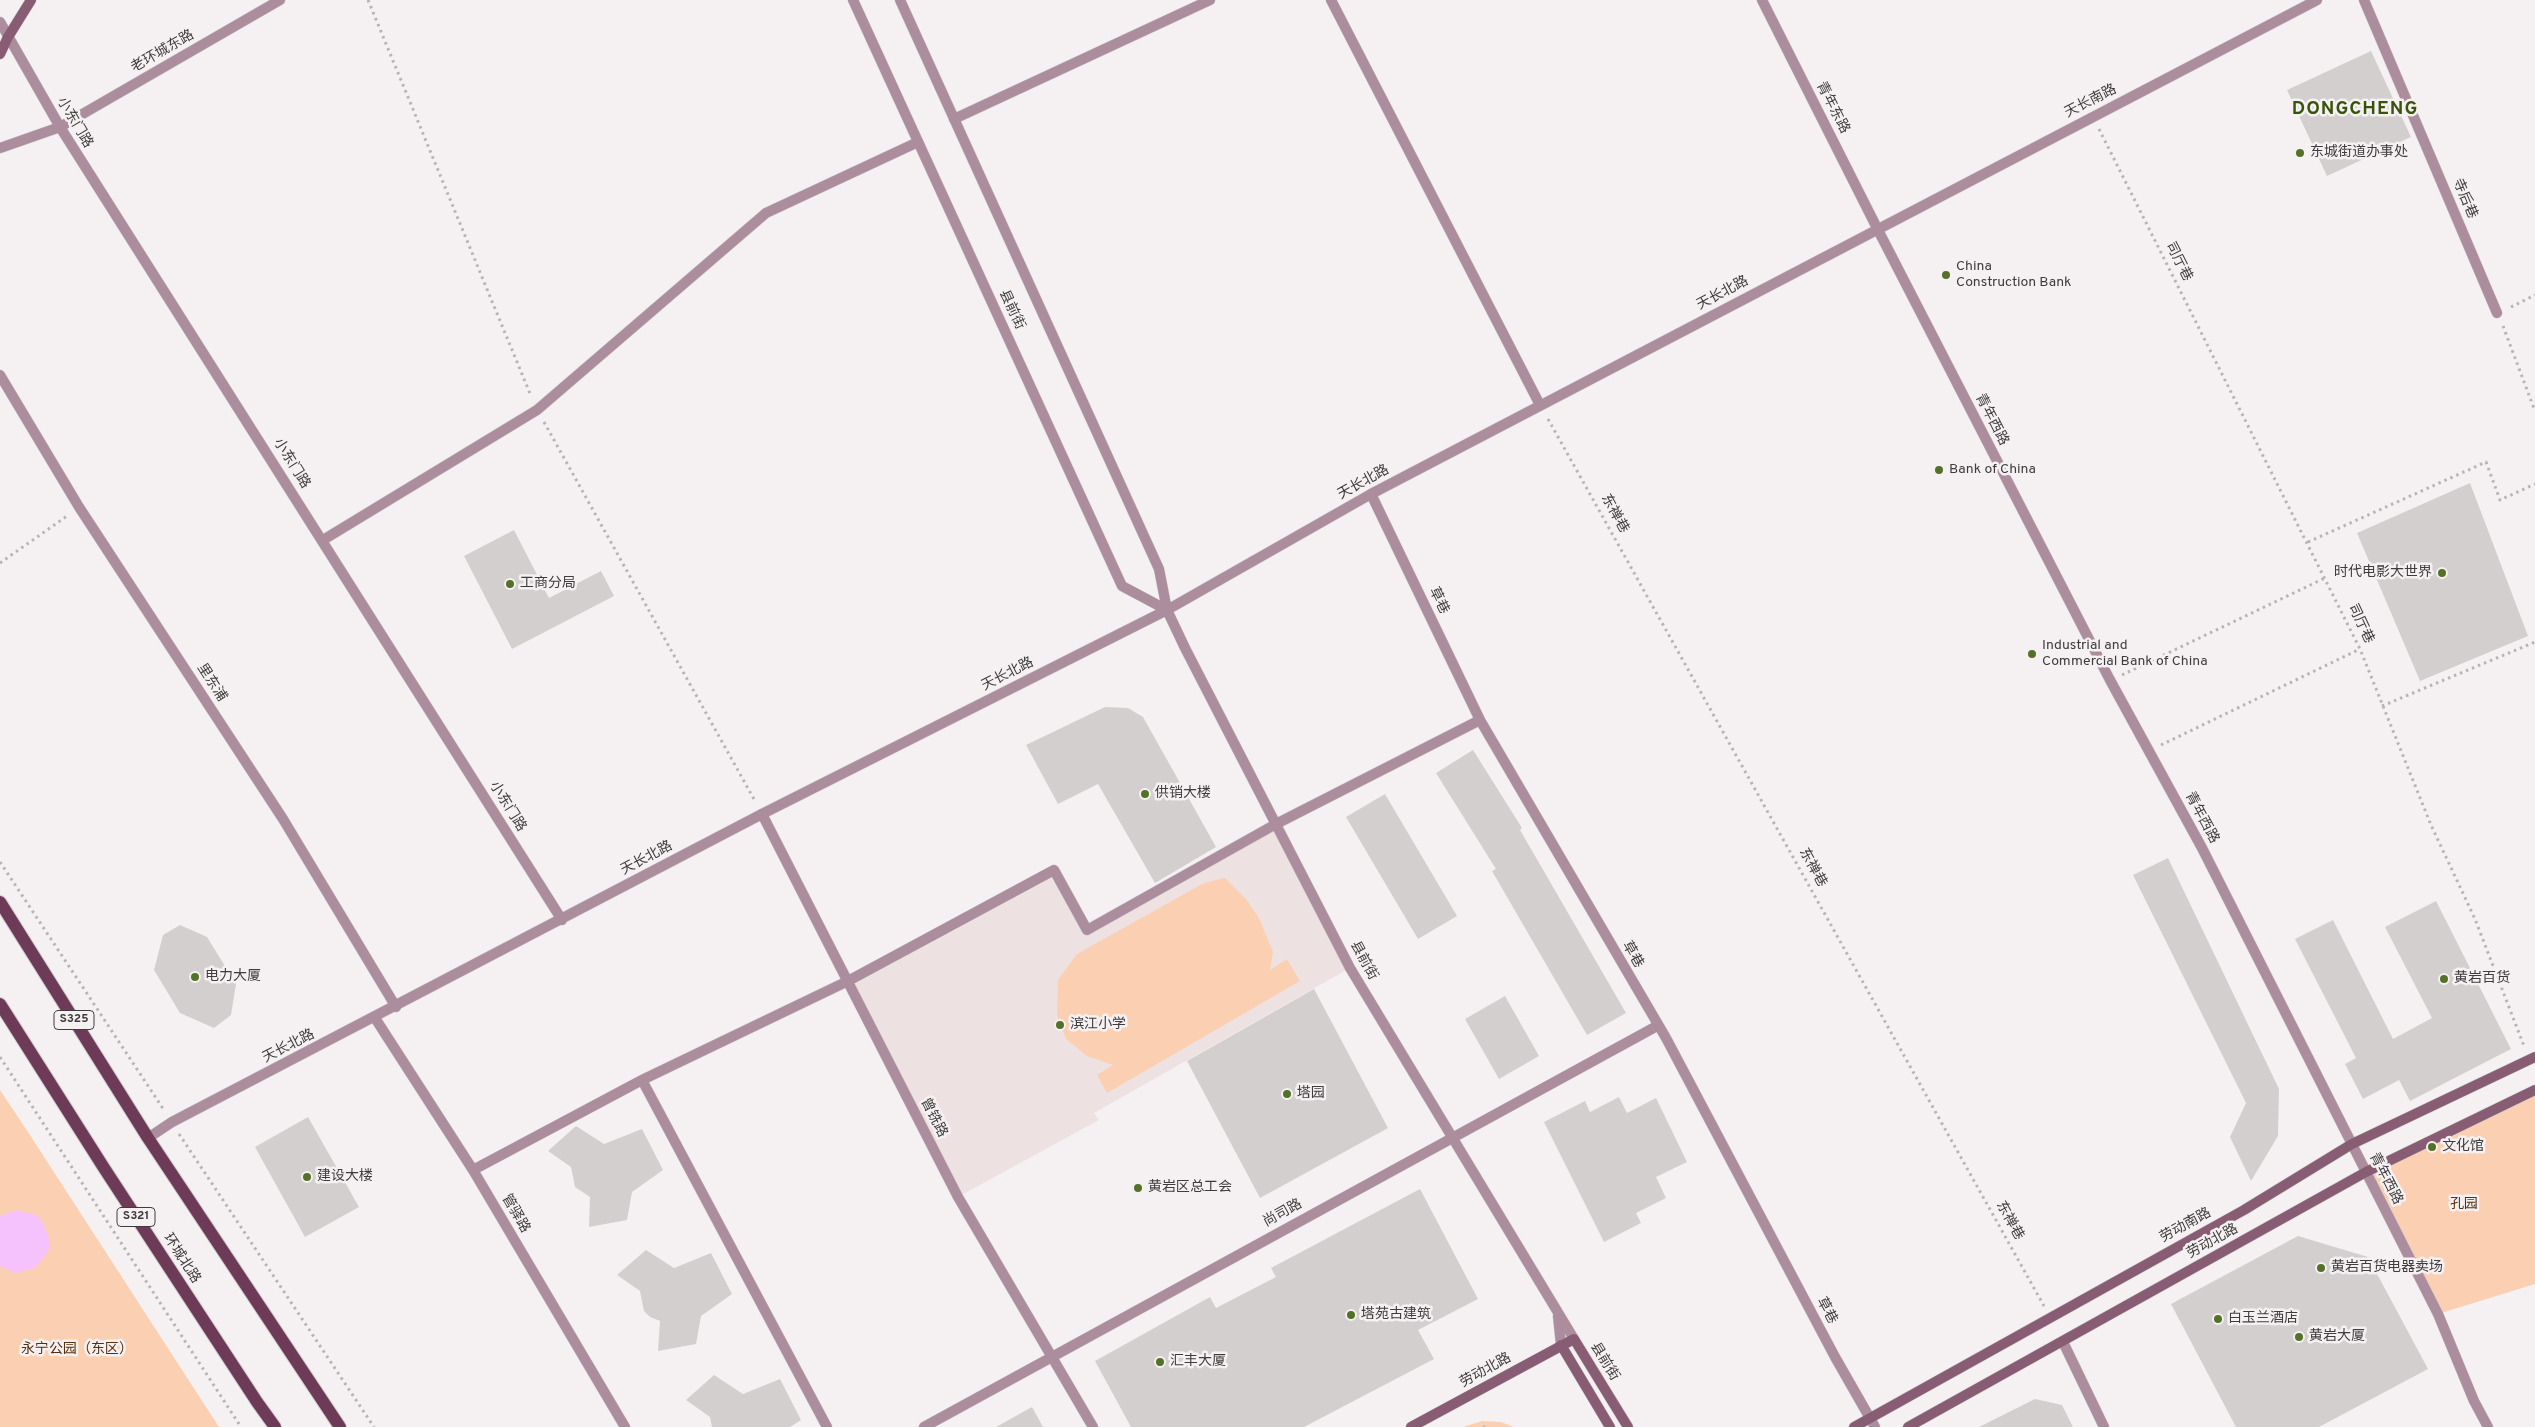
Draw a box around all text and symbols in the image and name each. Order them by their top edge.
street label: 老环城东路 [128,27,198,77]
street label: 青年东路 [1812,79,1852,137]
street label: 天长南路 [2062,82,2120,122]
street label: 小东门路 [52,95,96,151]
district label: DONGCHENG [2291,99,2419,121]
place label: 东城街道办事处 [2310,145,2408,161]
marker: 东城街道办事处 [2294,147,2306,159]
street label: 寺后巷 [2448,176,2480,222]
street label: 司厅巷 [2161,239,2195,285]
place label: China Construction Bank [1956,259,2072,292]
marker: China Construction Bank [1940,269,1952,281]
street label: 天长北路 [1694,273,1752,315]
street label: 县前街 [995,287,1027,333]
street label: 青年西路 [1971,391,2011,449]
street label: 小东门路 [269,436,313,492]
street label: 天长北路 [1335,462,1393,504]
place label: Bank of China [1949,462,2036,478]
marker: Bank of China [1933,464,1945,476]
street label: 东禅巷 [1596,492,1632,536]
place label: 时代电影大世界 [2334,565,2432,581]
marker: 时代电影大世界 [2436,567,2448,579]
place label: 工商分局 [520,576,576,592]
marker: 工商分局 [504,578,516,590]
street label: 草巷 [1424,585,1452,617]
street label: 司厅巷 [2344,601,2376,647]
place label: Industrial and Commercial Bank of China [2042,638,2208,670]
marker: Industrial and Commercial Bank of China [2026,648,2038,660]
street label: 天长北路 [979,655,1037,695]
street label: 里东浦 [193,661,229,705]
street label: 小东门路 [485,779,529,835]
place label: 供销大楼 [1155,786,1211,802]
marker: 供销大楼 [1139,788,1151,800]
street label: 青年西路 [2180,789,2222,847]
street label: 天长北路 [618,838,676,880]
street label: 东禅巷 [1794,846,1830,890]
street label: 县前街 [1345,939,1381,983]
street label: 草巷 [1618,939,1646,971]
place label: 电力大厦 [205,969,261,985]
marker: 电力大厦 [189,971,201,983]
place label: 黄岩百货 [2454,971,2510,987]
marker: 黄岩百货 [2438,973,2450,985]
road number: S325 [54,1010,94,1030]
place label: 滨江小学 [1070,1017,1126,1033]
marker: 滨江小学 [1054,1019,1066,1031]
street label: 天长北路 [260,1027,318,1067]
place label: 塔园 [1297,1086,1325,1102]
marker: 塔园 [1281,1088,1293,1100]
street label: 曾铣路 [916,1095,950,1141]
place label: 文化馆 [2442,1139,2484,1155]
marker: 文化馆 [2426,1141,2438,1153]
street label: 青年西路 [2365,1150,2405,1208]
place label: 建设大楼 [317,1169,373,1185]
marker: 建设大楼 [301,1171,313,1183]
place label: 黄岩区总工会 [1148,1180,1232,1196]
marker: 黄岩区总工会 [1132,1182,1144,1194]
street label: 管驿路 [497,1192,533,1236]
street label: 尚司路 [1261,1196,1305,1232]
park label: 孔园 [2450,1197,2478,1213]
street label: 东禅巷 [1991,1199,2027,1243]
street label: 劳动南路 [2157,1205,2215,1247]
road number: S321 [117,1208,155,1226]
street label: 劳动北路 [2184,1221,2242,1263]
street label: 环城北路 [159,1231,203,1287]
place label: 黄岩百货电器卖场 [2331,1260,2443,1276]
marker: 黄岩百货电器卖场 [2315,1262,2327,1274]
street label: 草巷 [1812,1295,1840,1327]
place label: 塔苑古建筑 [1361,1307,1431,1323]
marker: 塔苑古建筑 [1345,1309,1357,1321]
place label: 白玉兰酒店 [2228,1311,2298,1327]
marker: 白玉兰酒店 [2212,1313,2224,1325]
place label: 黄岩大厦 [2309,1329,2365,1345]
marker: 黄岩大厦 [2293,1331,2305,1343]
street label: 县前街 [1586,1340,1622,1384]
park label: 永宁公园（东区） [21,1342,133,1358]
street label: 劳动北路 [1457,1350,1515,1392]
place label: 汇丰大厦 [1170,1354,1226,1370]
marker: 汇丰大厦 [1154,1356,1166,1368]

